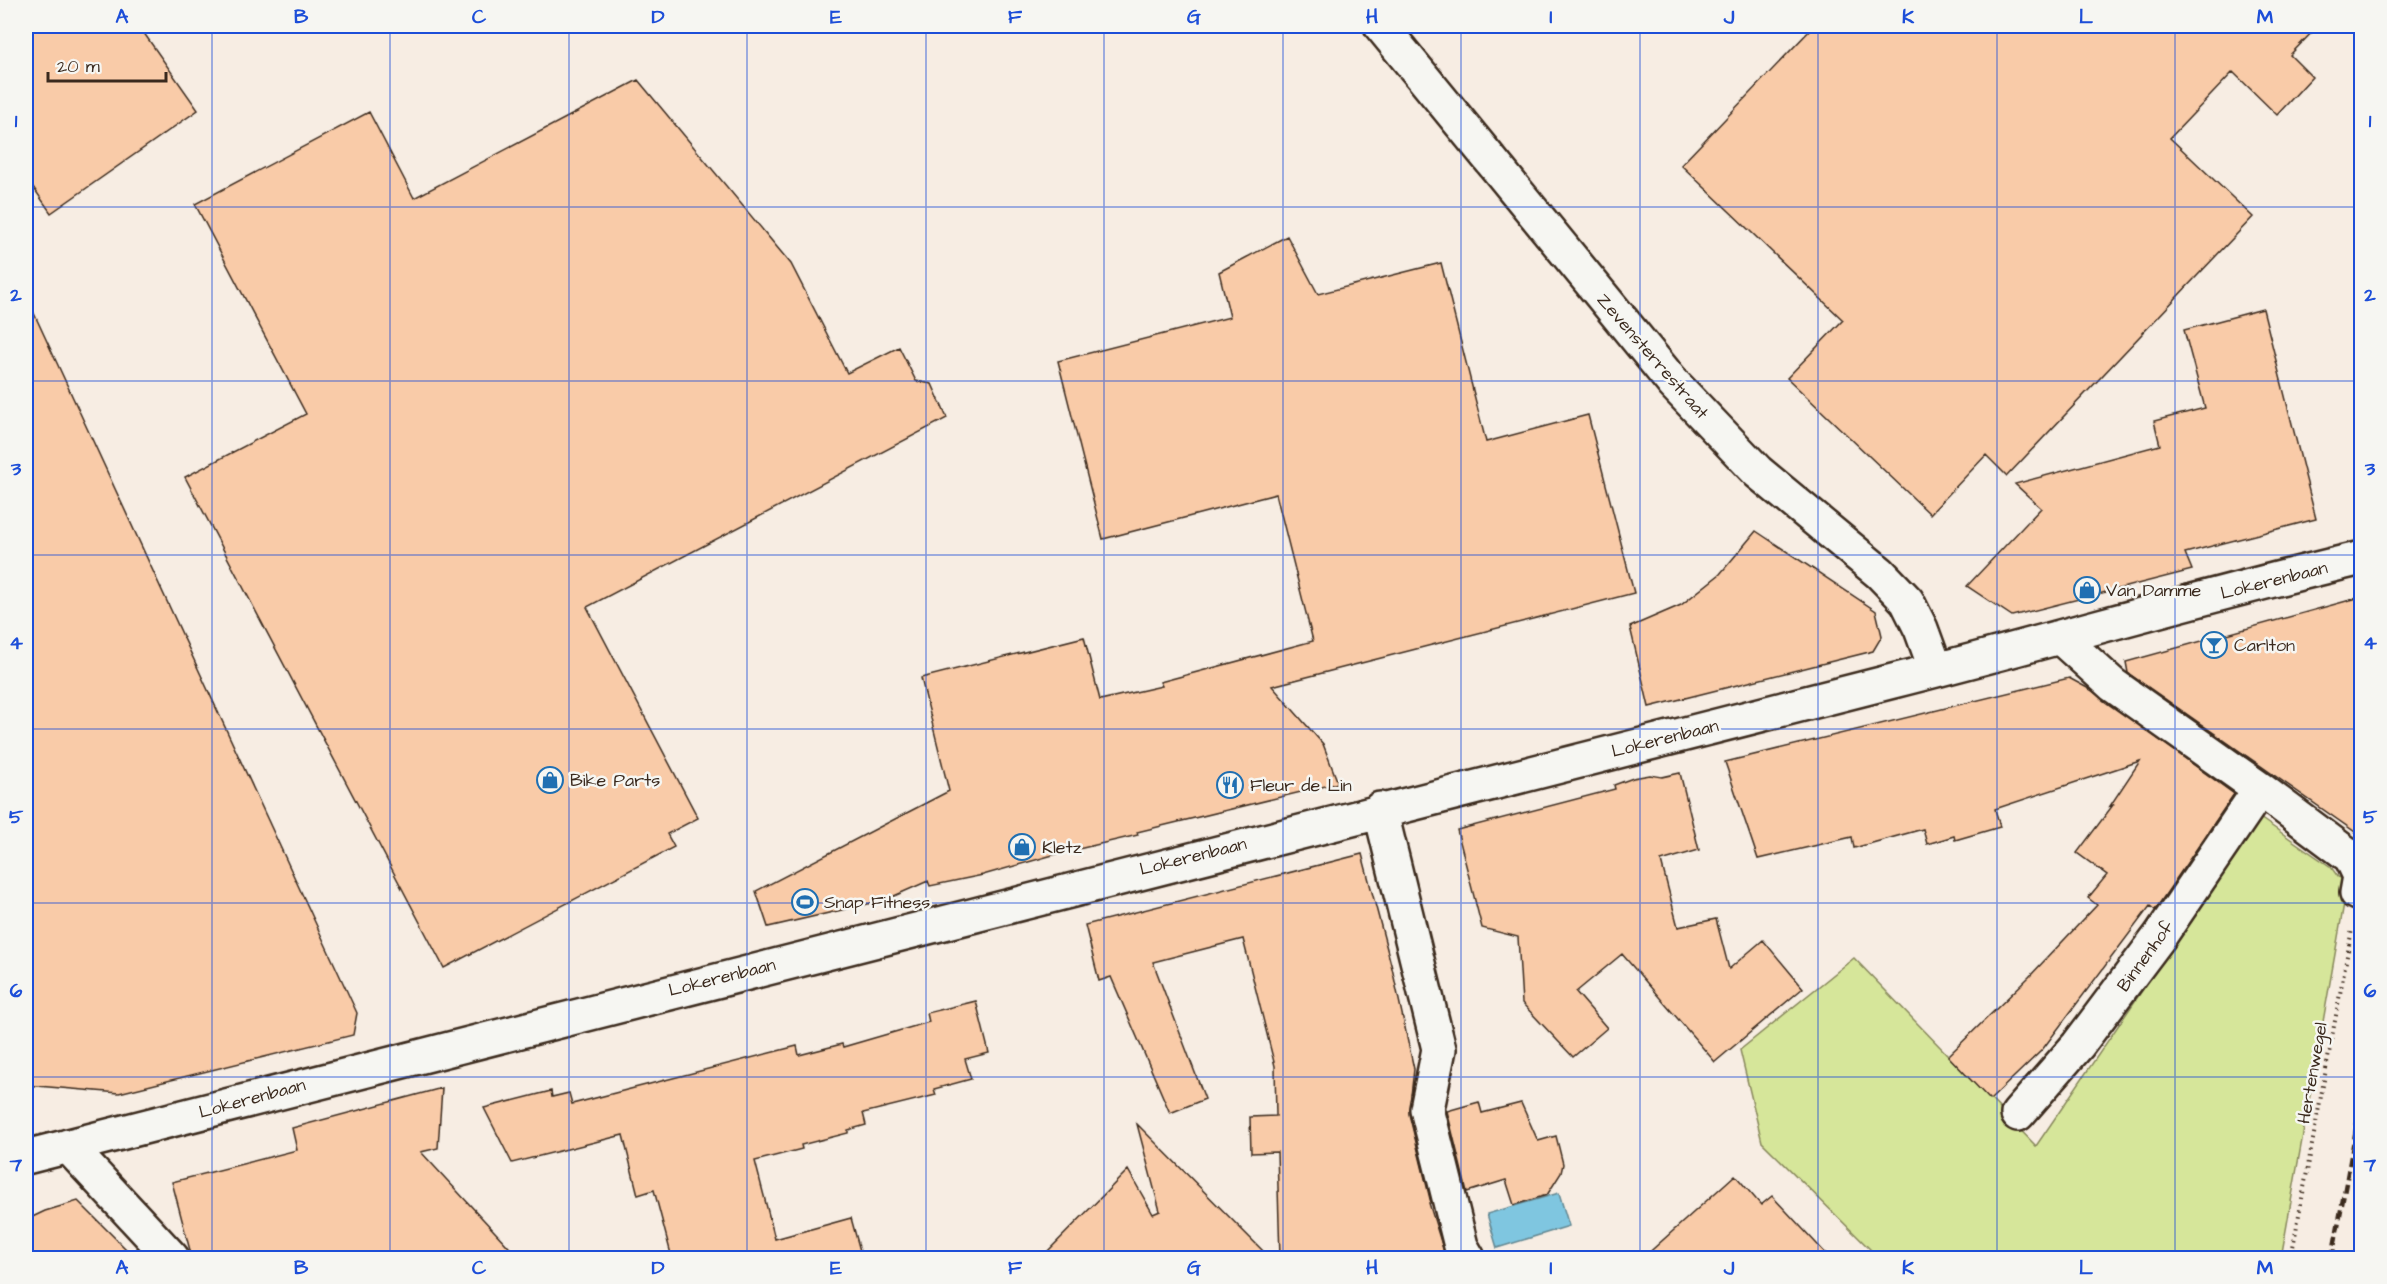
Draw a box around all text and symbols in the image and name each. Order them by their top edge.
text: A [116,3,129,31]
text: B [294,3,309,31]
text: C [472,3,487,31]
text: D [652,3,665,31]
text: E [830,3,842,31]
text: F [1008,3,1023,31]
text: G [1187,3,1201,31]
text: H [1366,3,1378,31]
text: I [1549,3,1553,31]
text: J [1723,3,1735,31]
text: K [1902,3,1915,31]
text: L [2079,3,2093,31]
text: M [2257,3,2274,31]
scale bar [48,45,166,83]
text: 20 m [57,54,100,79]
text: 1 [15,107,18,135]
text: 1 [2369,107,2372,135]
text: 2 [9,281,22,309]
text: 2 [2363,281,2376,309]
street label: Zevensterrestraat [1591,288,1715,425]
text: 3 [10,455,22,483]
text: 3 [2364,455,2376,483]
street label: Lokerenbaan [2218,555,2330,606]
shop icon: Van Damme [2072,575,2102,605]
place label: Van Damme [2106,578,2202,603]
text: 4 [9,629,23,657]
text: 4 [2363,629,2377,657]
bar icon: Carlton [2199,630,2229,660]
place label: Carlton [2234,633,2295,658]
street label: Lokerenbaan [1609,713,1721,764]
shop icon: Bike Parts [535,765,565,795]
place label: Bike Parts [570,768,660,793]
restaurant icon: Fleur de Lin [1215,770,1245,800]
place label: Fleur de Lin [1250,773,1352,798]
text: 5 [9,803,24,831]
text: 5 [2363,803,2378,831]
street label: Lokerenbaan [1137,831,1249,882]
shop icon: Kletz [1007,832,1037,862]
place label: Kletz [1042,835,1082,860]
sports icon: Snap Fitness [790,887,820,917]
place label: Snap Fitness [824,890,930,915]
street label: Binnenhof [2111,916,2180,997]
street label: Lokerenbaan [666,952,778,1003]
text: 6 [10,977,23,1005]
text: 6 [2364,977,2377,1005]
street label: Hertenwegel [2291,1020,2335,1126]
street label: Lokerenbaan [196,1072,308,1125]
text: 7 [9,1151,23,1179]
text: 7 [2363,1151,2377,1179]
text: A [116,1254,129,1282]
text: B [294,1254,309,1282]
text: C [472,1254,487,1282]
text: D [652,1254,665,1282]
text: E [830,1254,842,1282]
text: F [1008,1254,1023,1282]
text: G [1187,1254,1201,1282]
text: H [1366,1254,1378,1282]
text: I [1549,1254,1553,1282]
text: J [1723,1254,1735,1282]
text: K [1902,1254,1915,1282]
text: L [2079,1254,2093,1282]
text: M [2257,1254,2274,1282]

